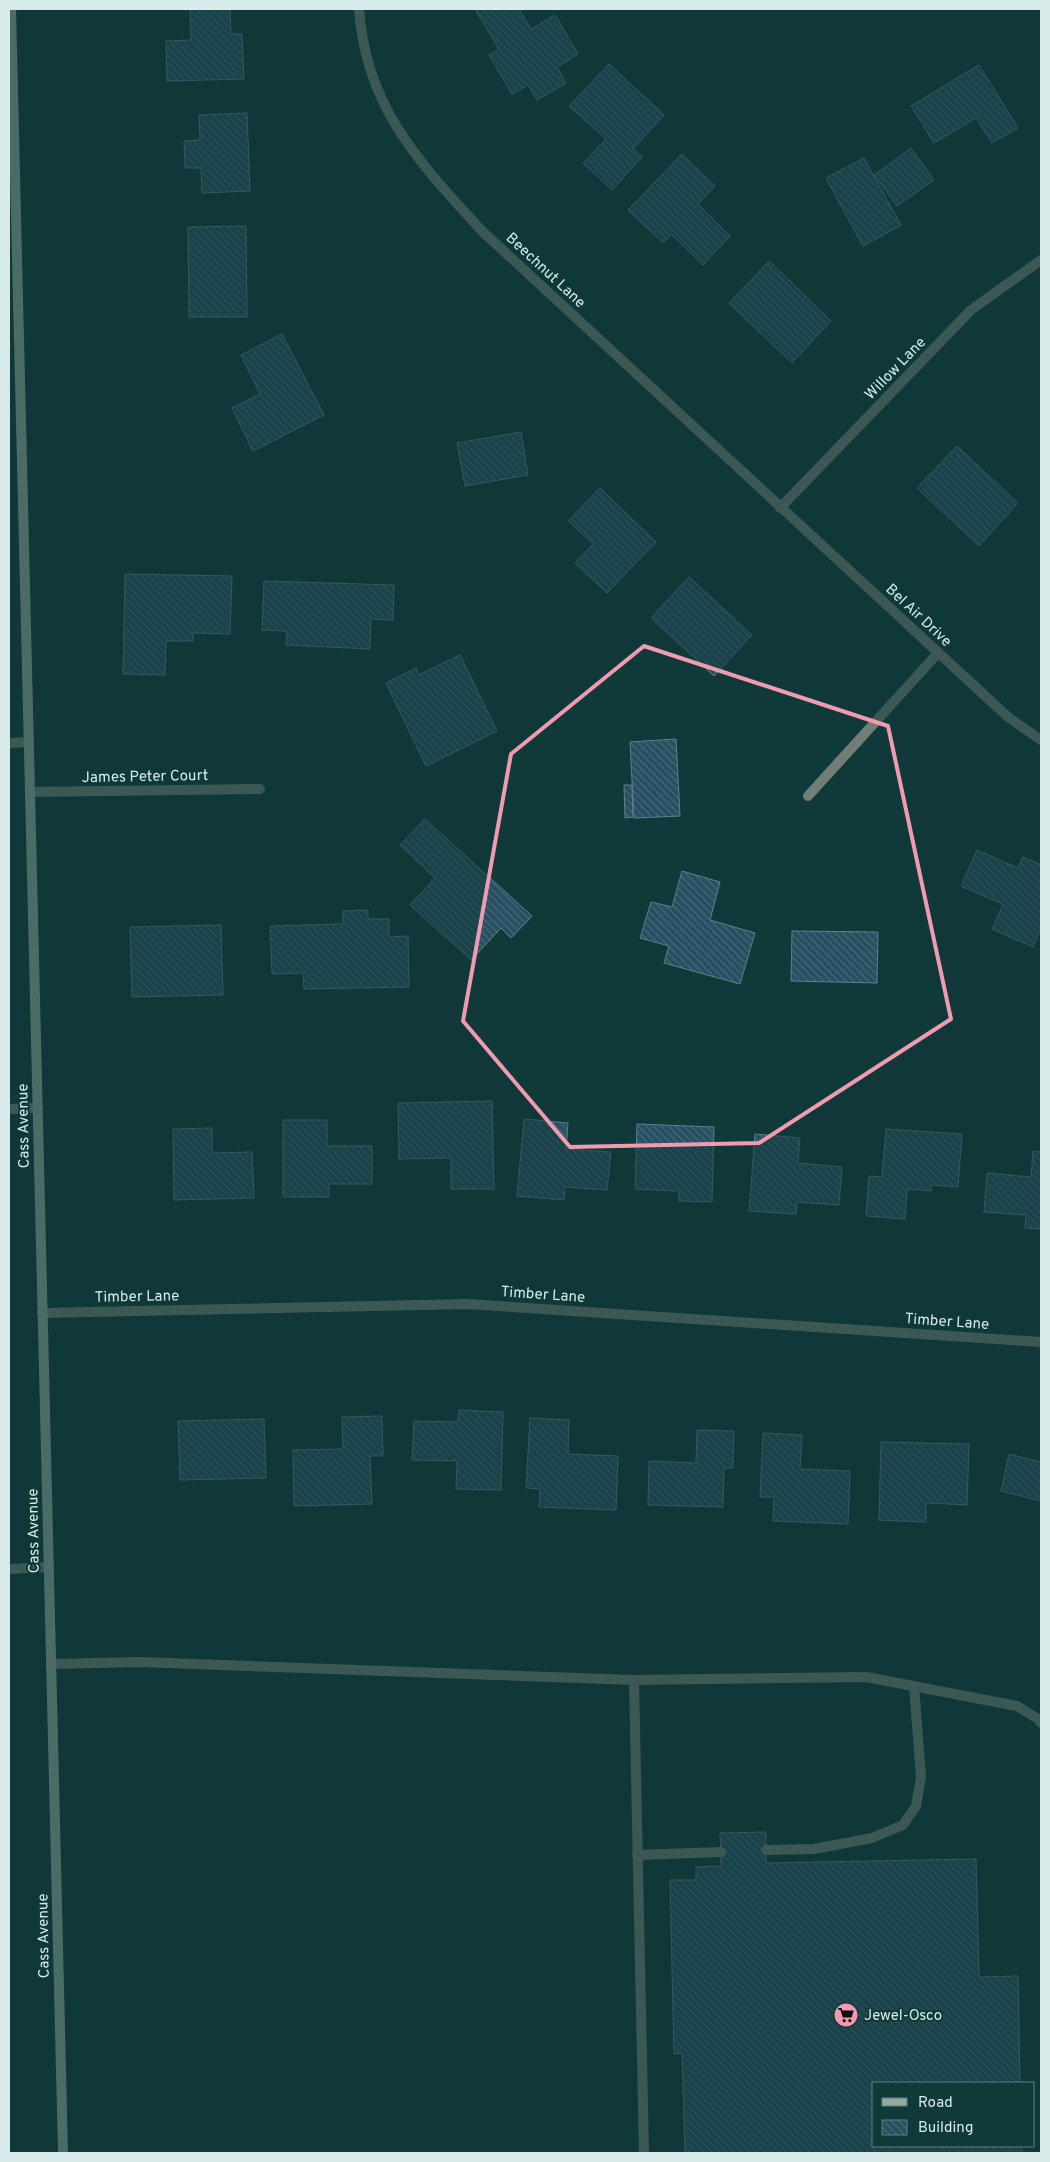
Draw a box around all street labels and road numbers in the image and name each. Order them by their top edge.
street label: Beechnut Lane [501,229,589,313]
street label: Willow Lane [861,334,931,404]
street label: Bel Air Drive [881,581,955,652]
street label: James Peter Court [82,767,209,788]
street label: Cass Avenue [14,1083,35,1169]
street label: Timber Lane [500,1283,586,1308]
street label: Timber Lane [94,1287,180,1308]
street label: Timber Lane [904,1310,990,1335]
street label: Cass Avenue [24,1488,45,1574]
street label: Cass Avenue [34,1893,55,1979]

